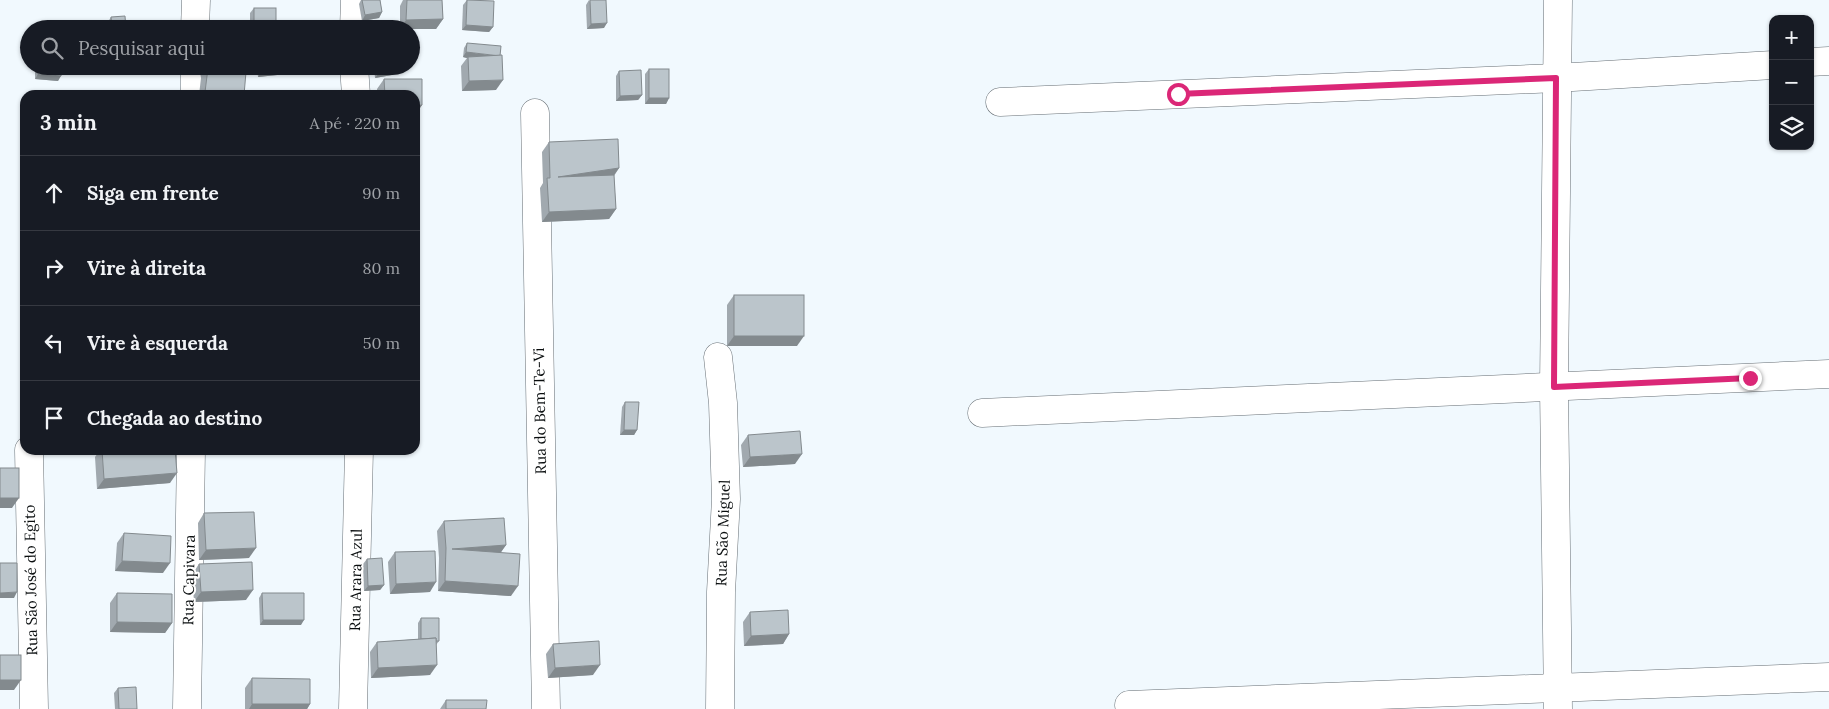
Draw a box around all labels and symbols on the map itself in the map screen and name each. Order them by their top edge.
route start [1167,83,1190,106]
street label: Rua do Bem-Te-Vi [529,348,550,475]
route end [1739,367,1762,390]
street label: Rua São Miguel [711,479,734,587]
street label: Rua São José do Egito [20,504,41,656]
street label: Rua Arara Azul [345,529,366,631]
street label: Rua Capivara [178,534,199,626]

